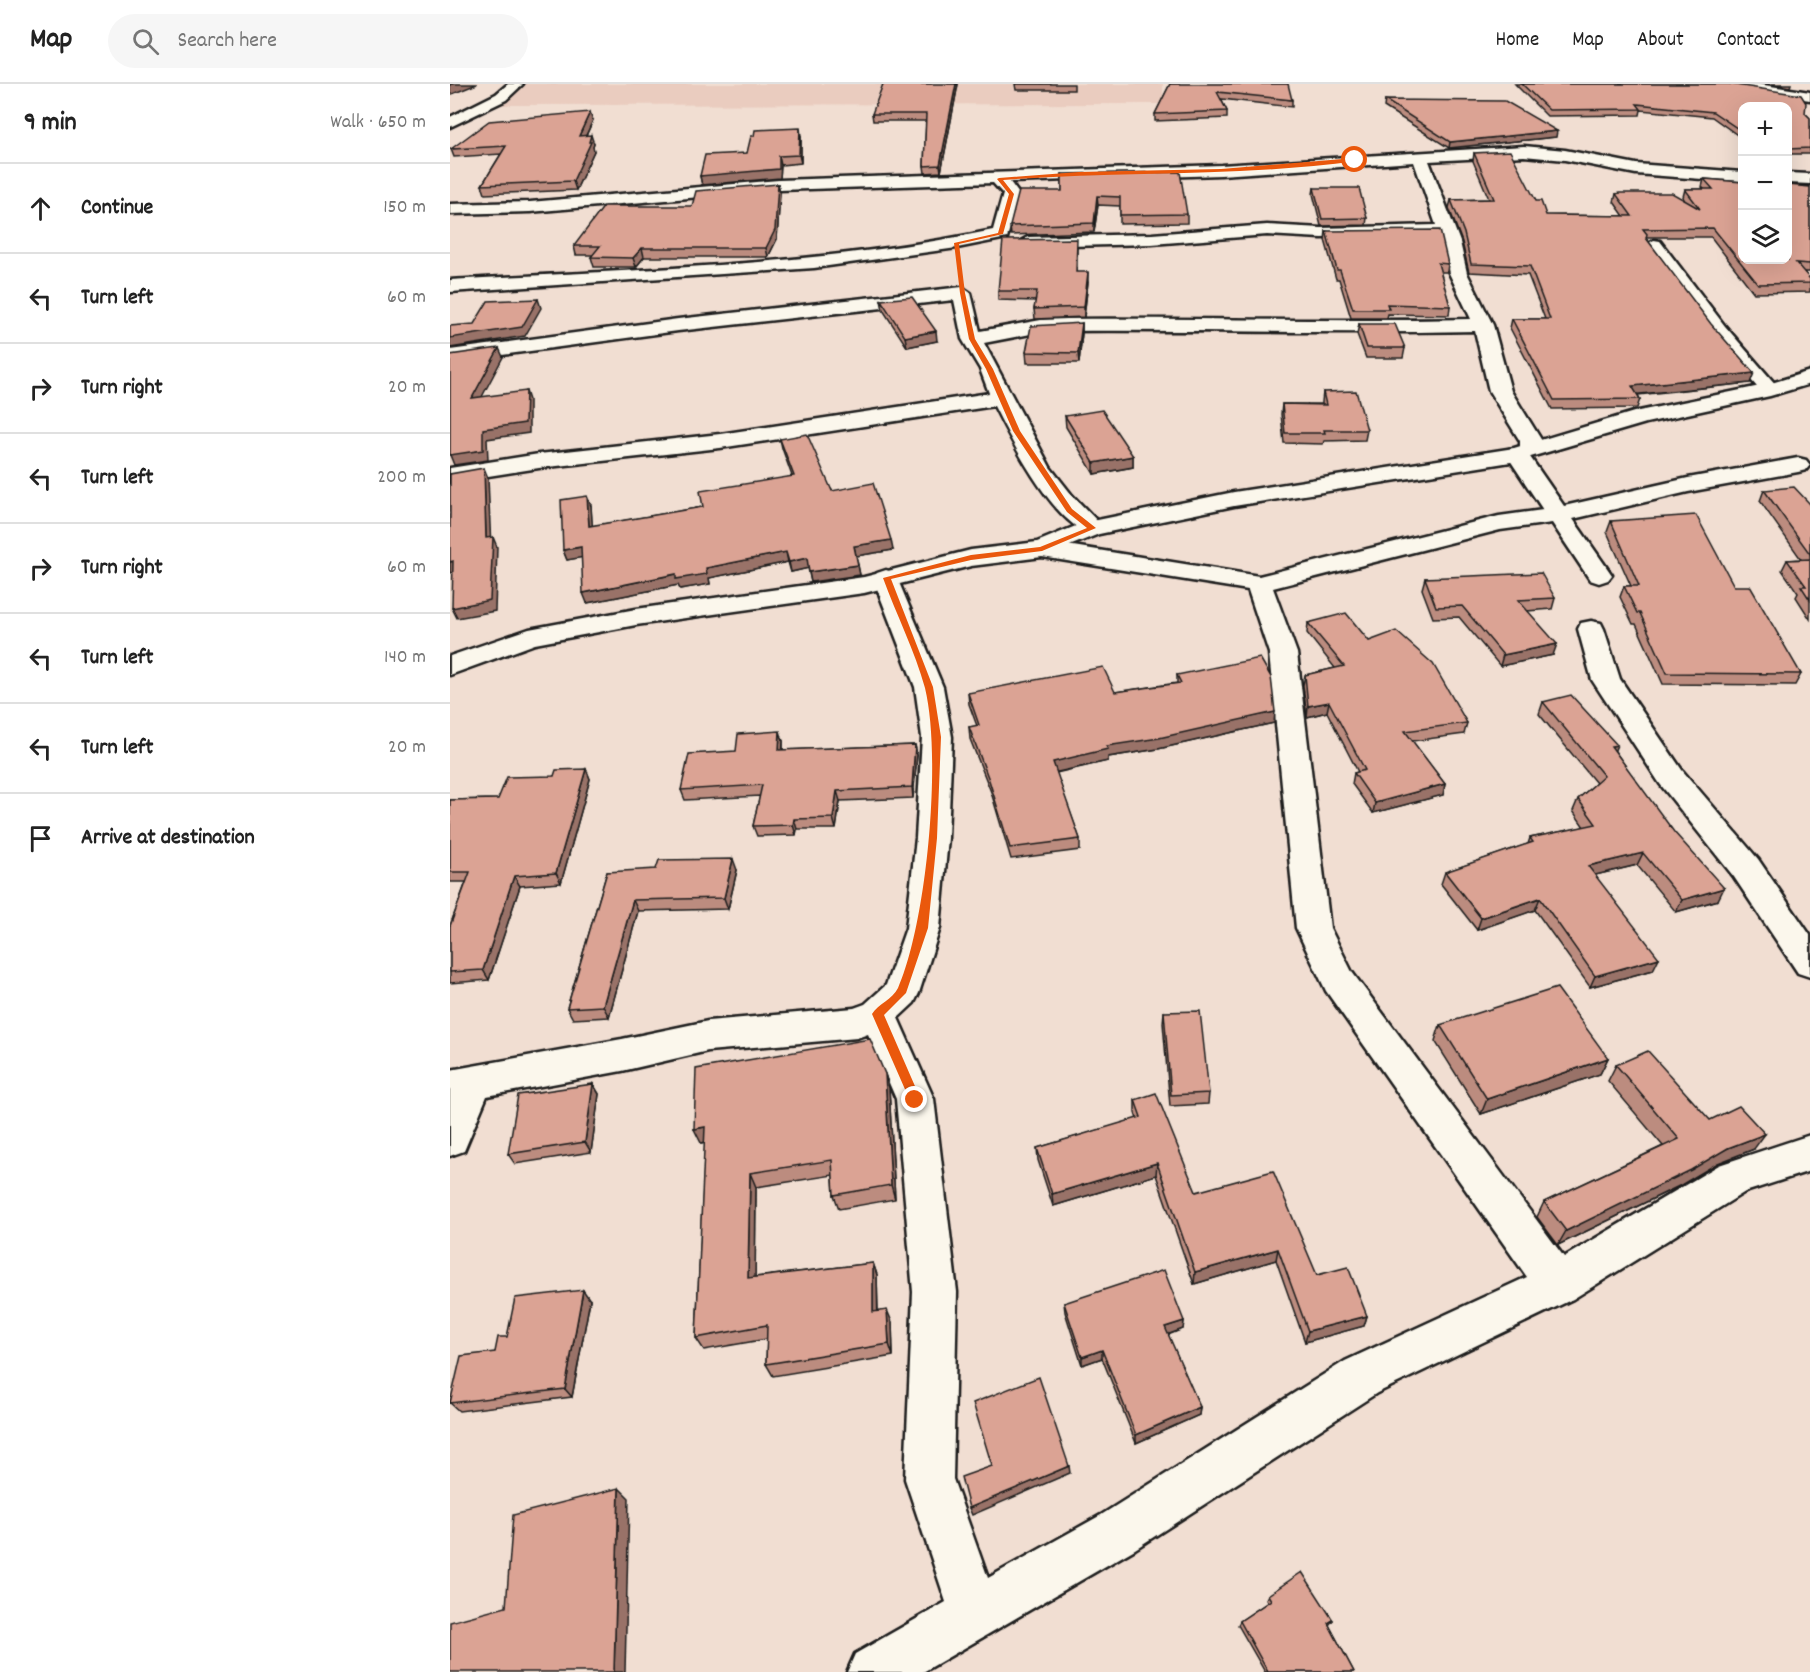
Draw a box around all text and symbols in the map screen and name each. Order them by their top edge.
search box [108,14,528,68]
text: Map [30,21,72,61]
icon: search [129,25,162,58]
text: Search here [177,26,277,57]
text: Home [1495,26,1539,56]
text: Map [1572,26,1604,56]
text: About [1637,26,1684,56]
text: Contact [1717,26,1780,56]
map controls [1738,102,1792,264]
button: + [1738,102,1792,156]
text: 9 min [24,105,77,142]
text: Walk · 650 m [330,109,426,137]
route start [1341,146,1367,172]
button: − [1738,156,1792,210]
icon: ahead [24,192,57,225]
text: Continue [81,193,153,224]
text: 150 m [383,194,426,222]
button: layers [1738,210,1792,264]
icon: left [24,282,57,315]
text: Turn left [81,283,153,314]
text: 60 m [387,284,426,312]
icon: right [24,372,57,405]
text: Turn right [81,373,163,404]
text: 20 m [388,374,426,402]
icon: left [24,462,57,495]
text: Turn left [81,463,153,494]
text: 200 m [377,464,426,492]
icon: right [24,552,57,585]
text: Turn right [81,553,163,584]
text: 60 m [387,554,426,582]
icon: left [24,642,57,675]
text: Turn left [81,643,153,674]
text: 140 m [384,644,426,672]
icon: left [24,732,57,765]
text: Turn left [81,733,153,764]
text: 20 m [388,734,426,762]
icon: arrive [24,822,57,855]
text: Arrive at destination [81,823,255,854]
route end [901,1086,927,1112]

